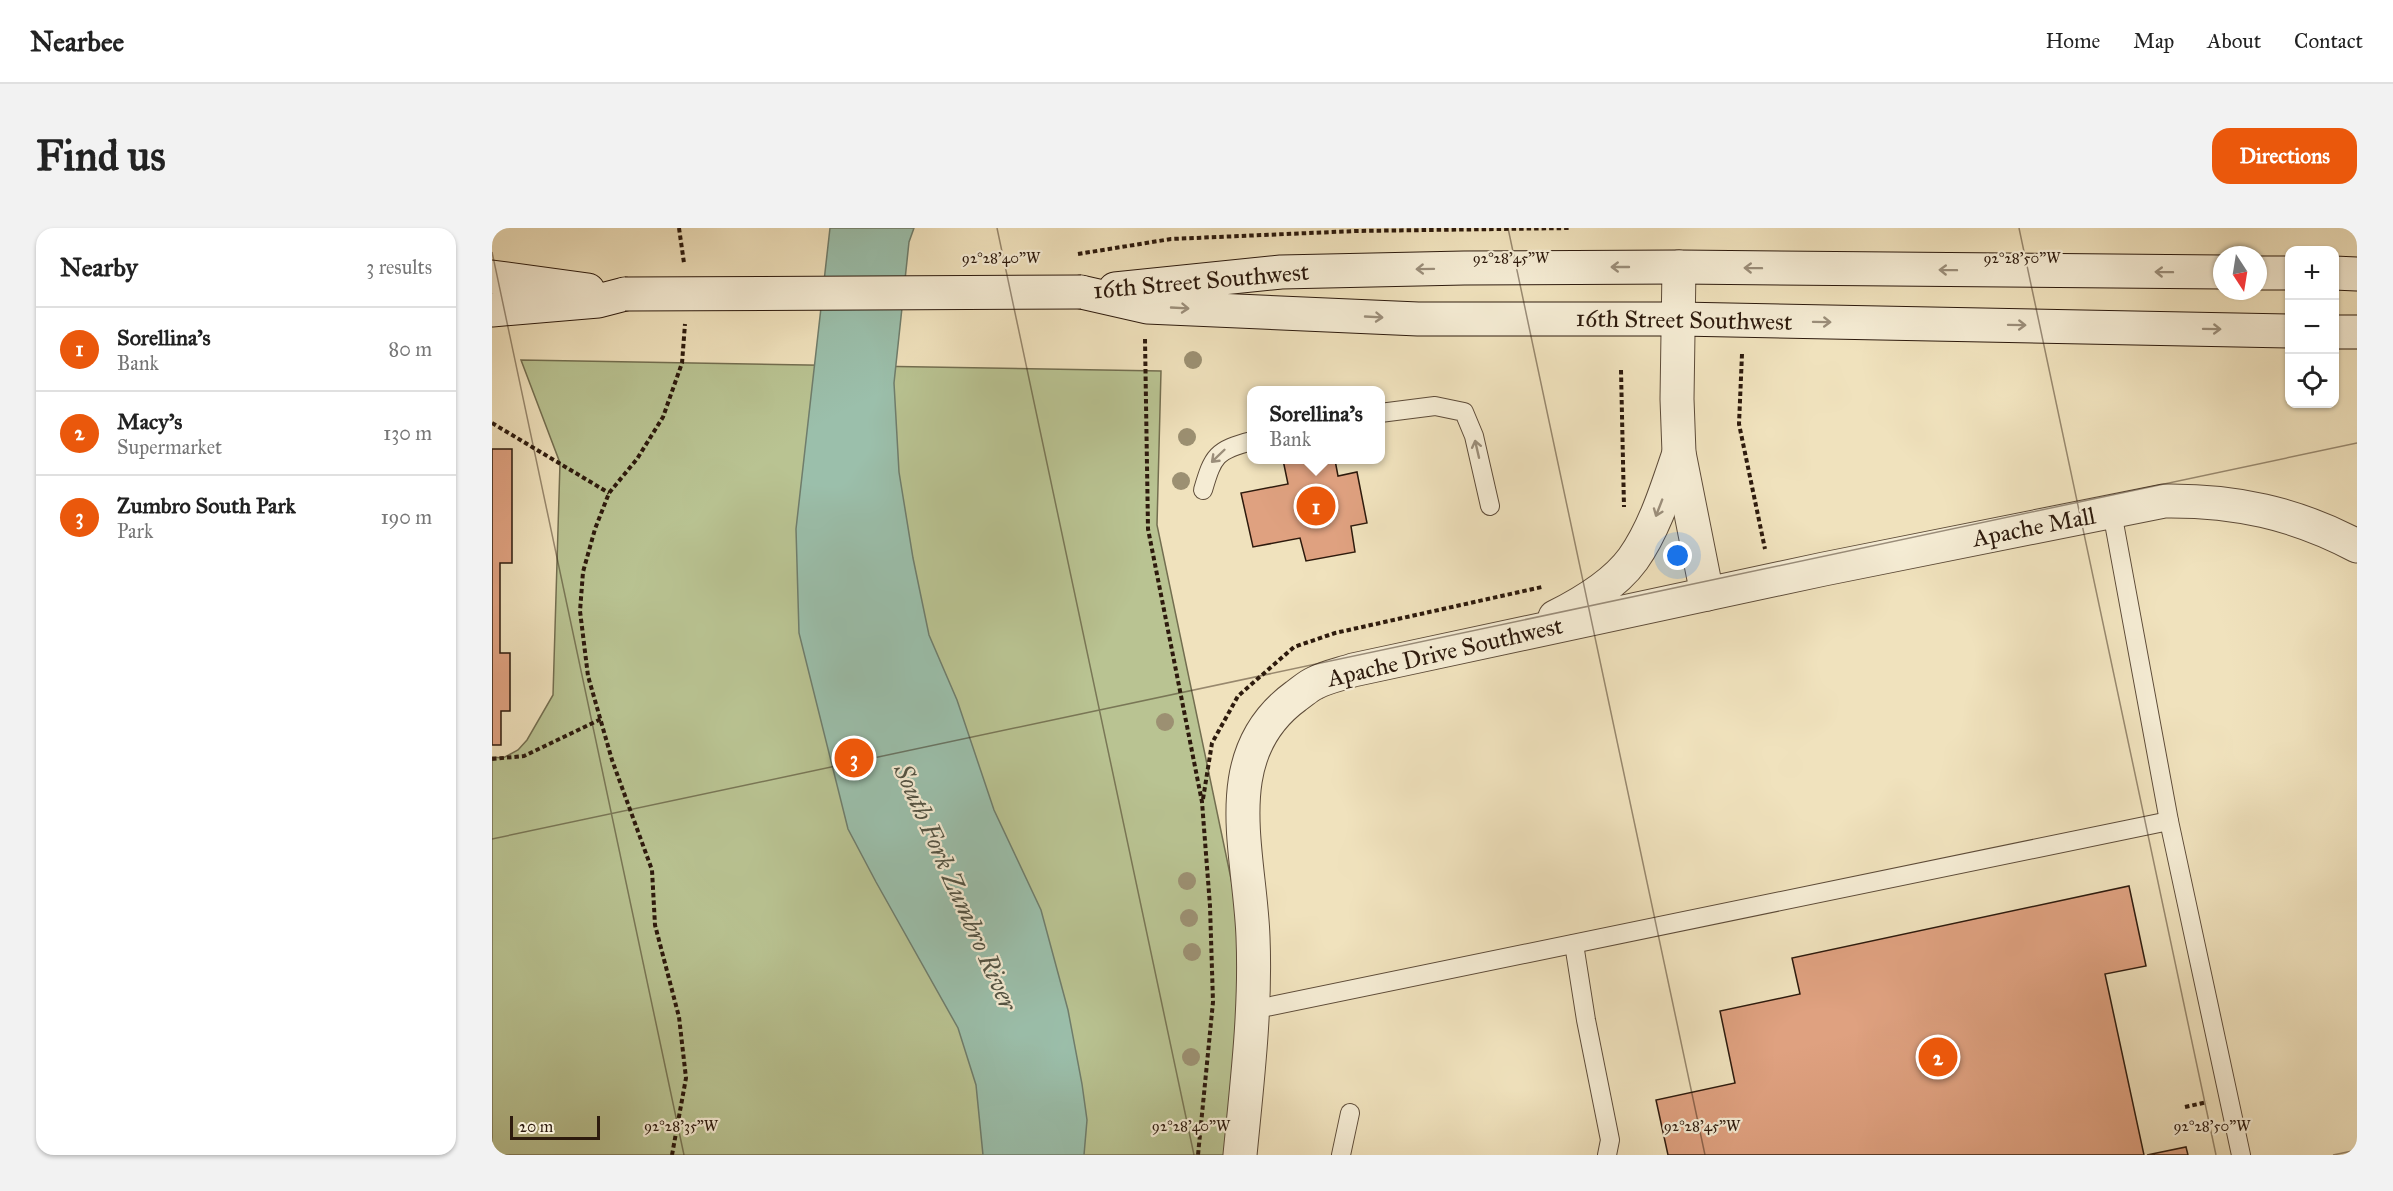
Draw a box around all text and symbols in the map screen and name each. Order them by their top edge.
text: Nearbee [30,24,124,59]
text: Home [2045,28,2100,54]
text: Map [2133,28,2174,54]
text: About [2207,28,2261,54]
text: Contact [2294,28,2363,54]
button: Directions [2212,128,2357,184]
text: Find us [36,130,166,182]
north arrow [2213,246,2267,300]
map controls [2285,246,2339,408]
button: + [2285,246,2339,300]
text: 92°28'40"W [962,249,1041,267]
text: 92°28'45"W [1473,249,1550,267]
text: 92°28'50"W [1984,249,2061,267]
text: Nearby [60,251,138,283]
text: 3 results [366,255,432,279]
street label: 16th Street Southwest [1092,257,1311,305]
one-way arrow [1611,261,1631,273]
one-way arrow [1743,262,1763,273]
one-way arrow [1416,263,1436,275]
one-way arrow [1938,264,1958,275]
one-way arrow [2154,266,2174,278]
button: − [2285,300,2339,354]
one-way arrow [1169,303,1189,314]
street label: 16th Street Southwest [1575,303,1793,337]
one-way arrow [1364,311,1384,322]
one-way arrow [1812,316,1832,327]
one-way arrow [2007,319,2027,331]
one-way arrow [2201,323,2221,335]
text: Sorellina's [117,324,211,351]
text: 1 [76,337,83,361]
text: 80 m [389,337,432,361]
text: Bank [117,351,159,375]
button: locate [2285,354,2339,408]
popup [1247,386,1385,464]
text: Sorellina's [1269,400,1363,427]
text: Macy's [117,408,182,435]
text: 2 [75,421,84,445]
text: 130 m [383,421,432,445]
text: Bank [1269,427,1311,451]
text: Supermarket [117,435,222,459]
one-way arrow [1471,440,1483,459]
one-way arrow [1211,449,1226,464]
pin: 1 [1296,484,1336,528]
text: Zumbro South Park [117,492,296,519]
one-way arrow [1653,498,1664,516]
street label: Apache Mall [1969,500,2099,554]
text: 3 [76,505,84,529]
text: 190 m [381,505,432,529]
text: Park [117,519,153,543]
your location [1663,541,1692,570]
street label: Apache Drive Southwest [1323,610,1566,694]
pin: 3 [834,736,874,780]
water label: South Fork Zumbro River [887,758,1025,1016]
pin: 2 [1918,1034,1958,1080]
scale bar [510,1113,600,1140]
text: 20 m [519,1117,553,1136]
text: 92°28'35"W [644,1117,719,1135]
text: 92°28'40"W [1152,1117,1231,1135]
text: 92°28'45"W [1664,1117,1741,1135]
text: 92°28'50"W [2174,1117,2251,1135]

